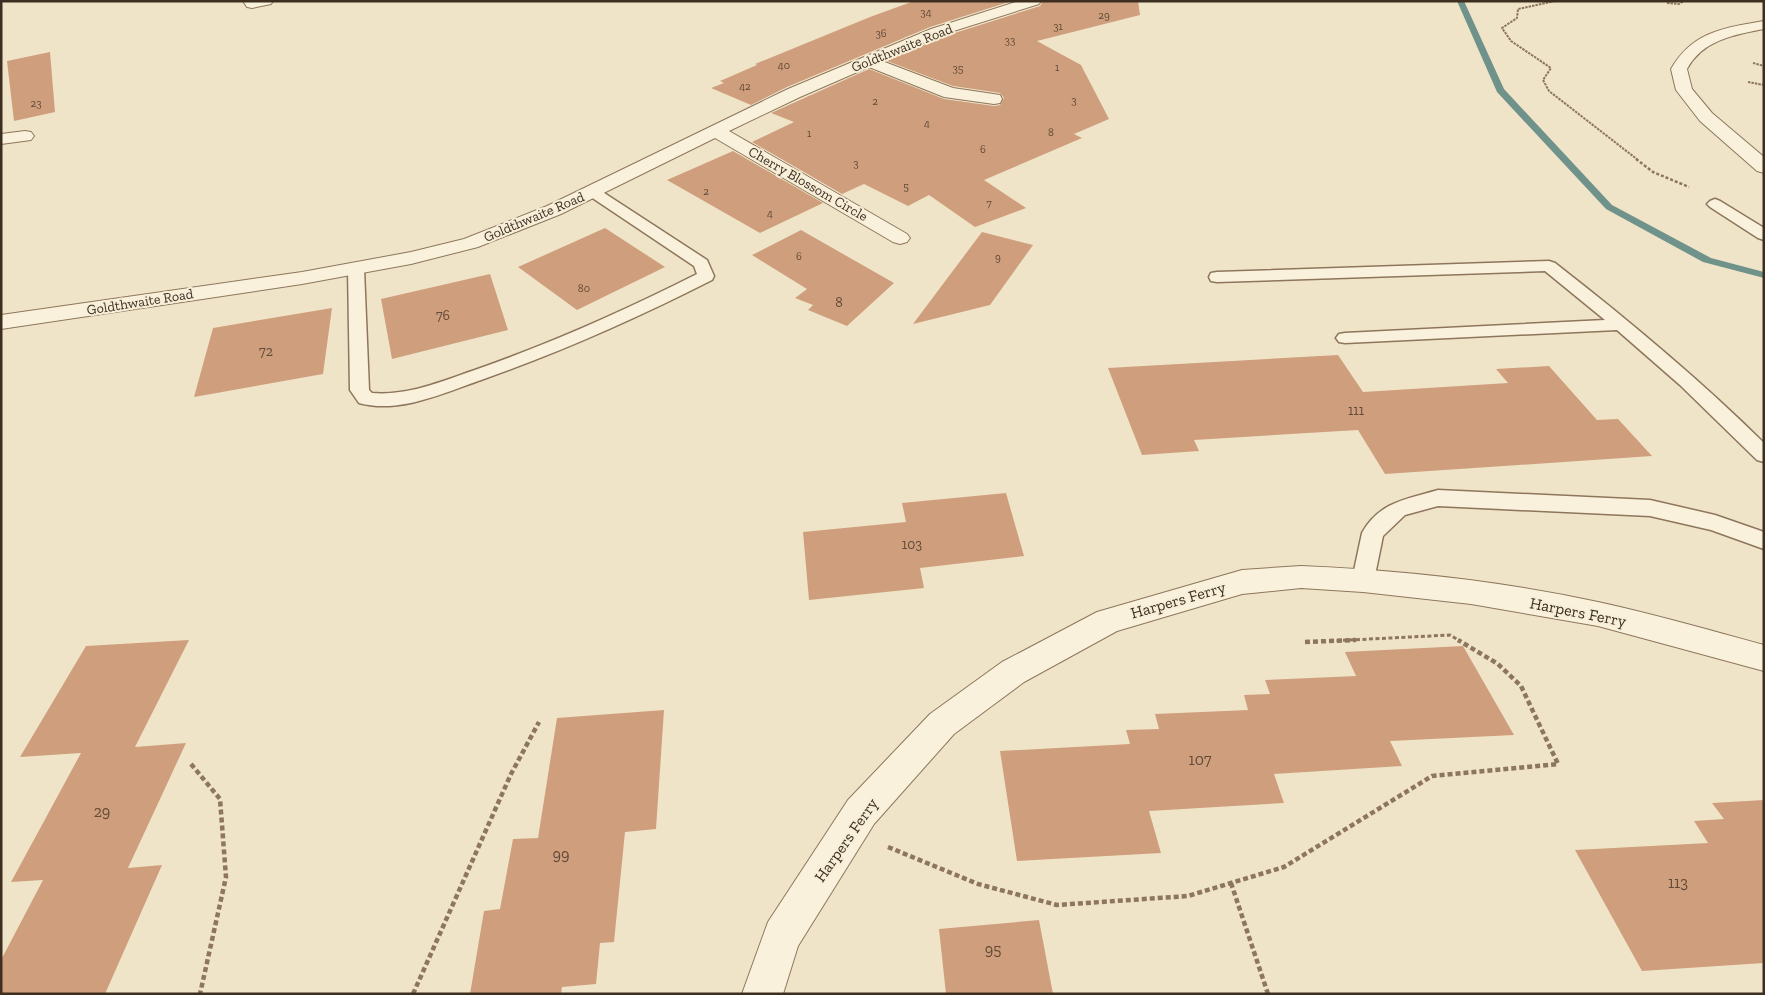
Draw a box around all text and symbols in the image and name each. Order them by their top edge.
house number: 34 [920,6,932,19]
house number: 29 [1098,9,1110,22]
street label: Goldthwaite Road [849,20,955,76]
house number: 31 [1053,20,1064,33]
house number: 36 [875,27,887,40]
house number: 33 [1005,34,1015,47]
house number: 40 [778,59,790,72]
house number: 1 [1055,61,1060,74]
house number: 35 [952,62,964,75]
house number: 42 [739,80,751,93]
house number: 3 [1071,94,1077,107]
house number: 2 [872,95,878,108]
house number: 23 [30,97,42,110]
house number: 4 [924,117,930,130]
house number: 8 [1048,126,1054,139]
house number: 1 [807,127,812,140]
street label: Cherry Blossom Circle [745,143,871,225]
house number: 6 [980,143,986,156]
house number: 3 [853,157,859,170]
house number: 5 [903,180,909,193]
house number: 2 [703,185,709,198]
street label: Goldthwaite Road [481,188,587,246]
house number: 7 [986,197,992,210]
house number: 4 [767,207,773,220]
house number: 6 [796,250,802,263]
house number: 9 [995,251,1001,264]
house number: 80 [578,282,590,295]
street label: Goldthwaite Road [86,285,195,319]
house number: 8 [835,294,843,311]
house number: 76 [436,307,450,324]
house number: 72 [259,343,273,360]
house number: 111 [1348,402,1365,419]
house number: 103 [902,536,922,553]
street label: Harpers Ferry [1128,577,1228,623]
street label: Harpers Ferry [1528,593,1629,631]
house number: 107 [1189,750,1212,769]
street label: Harpers Ferry [810,794,882,886]
house number: 29 [94,802,110,821]
house number: 99 [553,845,570,864]
house number: 113 [1668,873,1688,892]
house number: 95 [985,940,1001,959]

